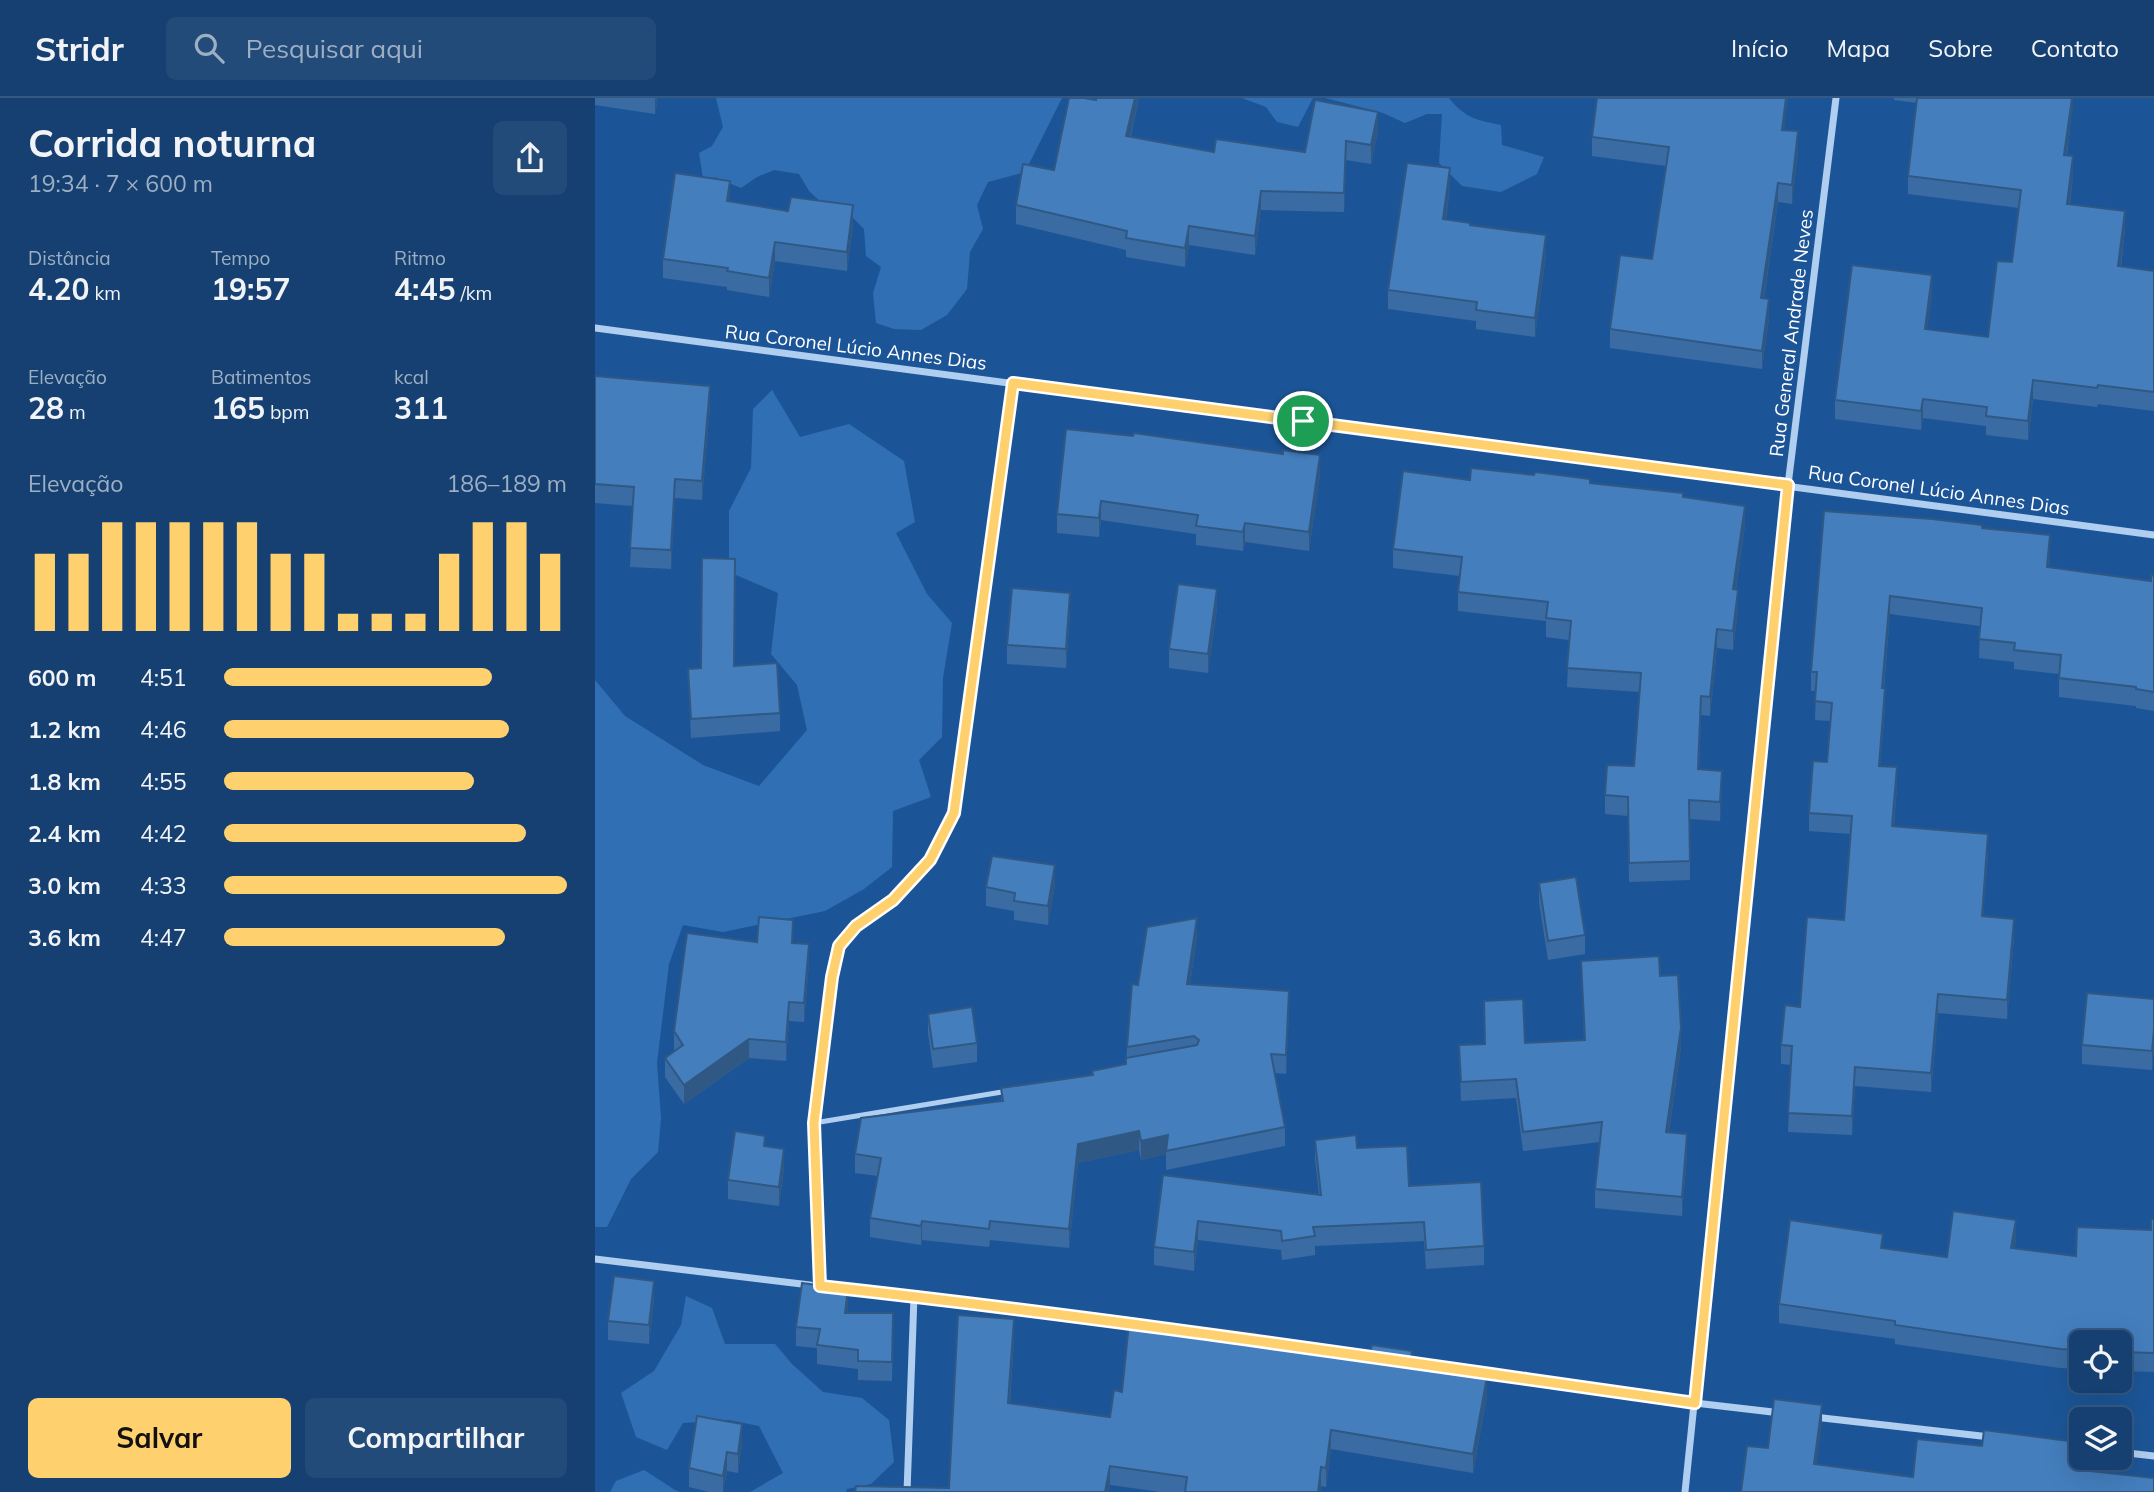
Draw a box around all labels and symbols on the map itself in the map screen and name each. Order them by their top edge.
street label: Rua General Andrade Neves [1764,208,1818,458]
street label: Rua Coronel Lúcio Annes Dias [724,319,988,375]
pin [1273,391,1333,451]
street label: Rua Coronel Lúcio Annes Dias [1807,460,2071,520]

